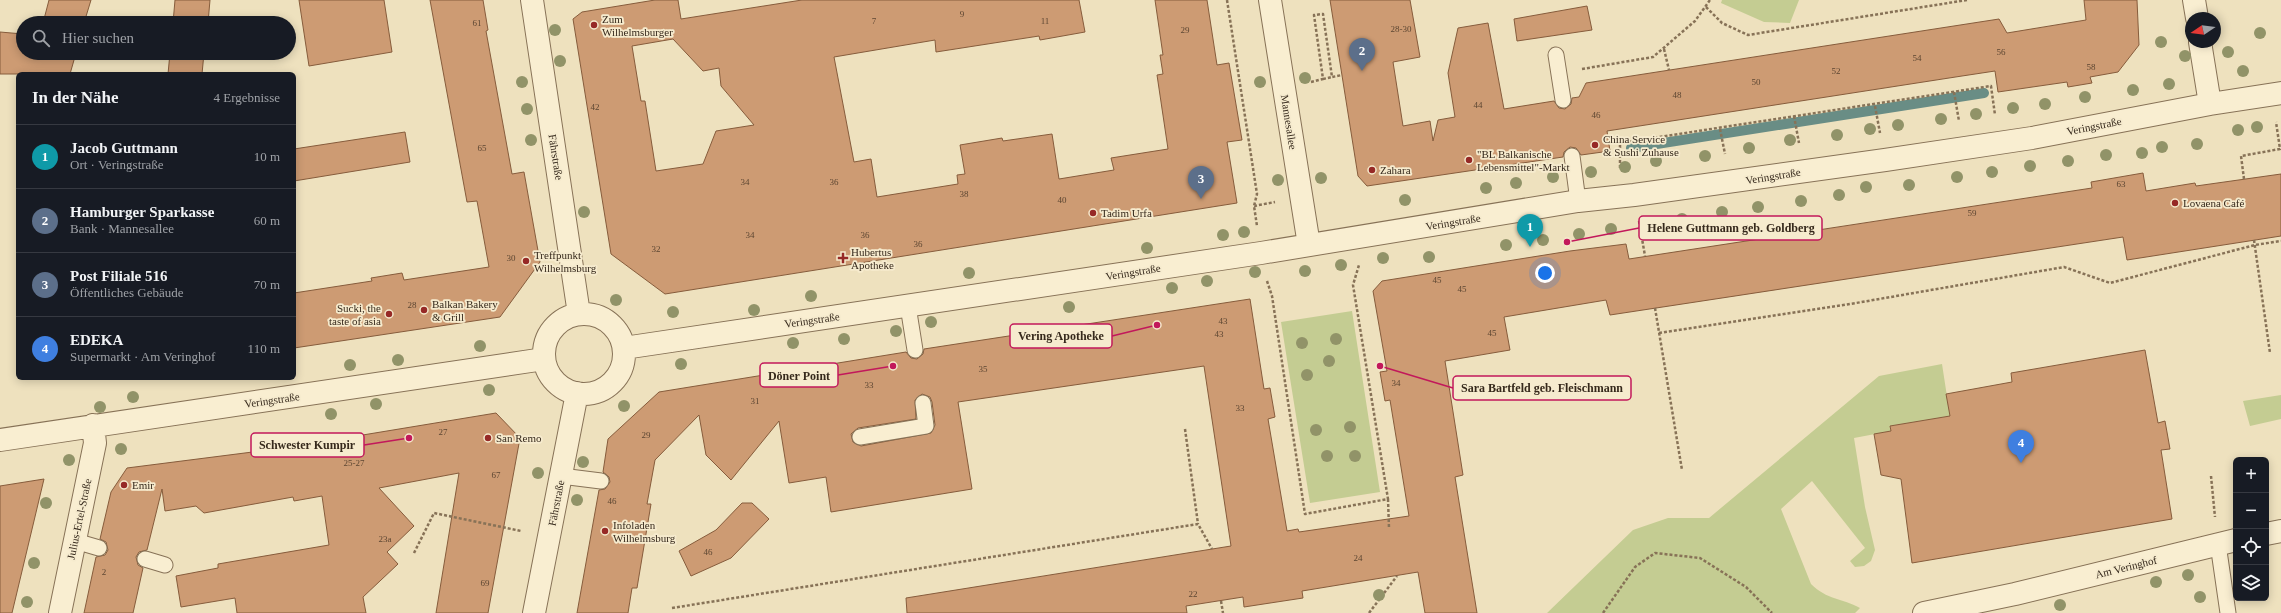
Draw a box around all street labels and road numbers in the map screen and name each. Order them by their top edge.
street label: Mannesallee [1279,94,1299,151]
street label: Veringstraße [2066,115,2123,137]
street label: Fährstraße [546,133,566,181]
street label: Veringstraße [1745,166,1802,186]
street label: Veringstraße [1425,212,1482,232]
street label: Veringstraße [1105,262,1162,282]
street label: Veringstraße [784,310,840,330]
street label: Veringstraße [244,390,300,410]
street label: Julius-Ertel-Straße [65,477,93,561]
street label: Fährstraße [546,479,566,527]
street label: Am Veringhof [2094,553,2158,580]

